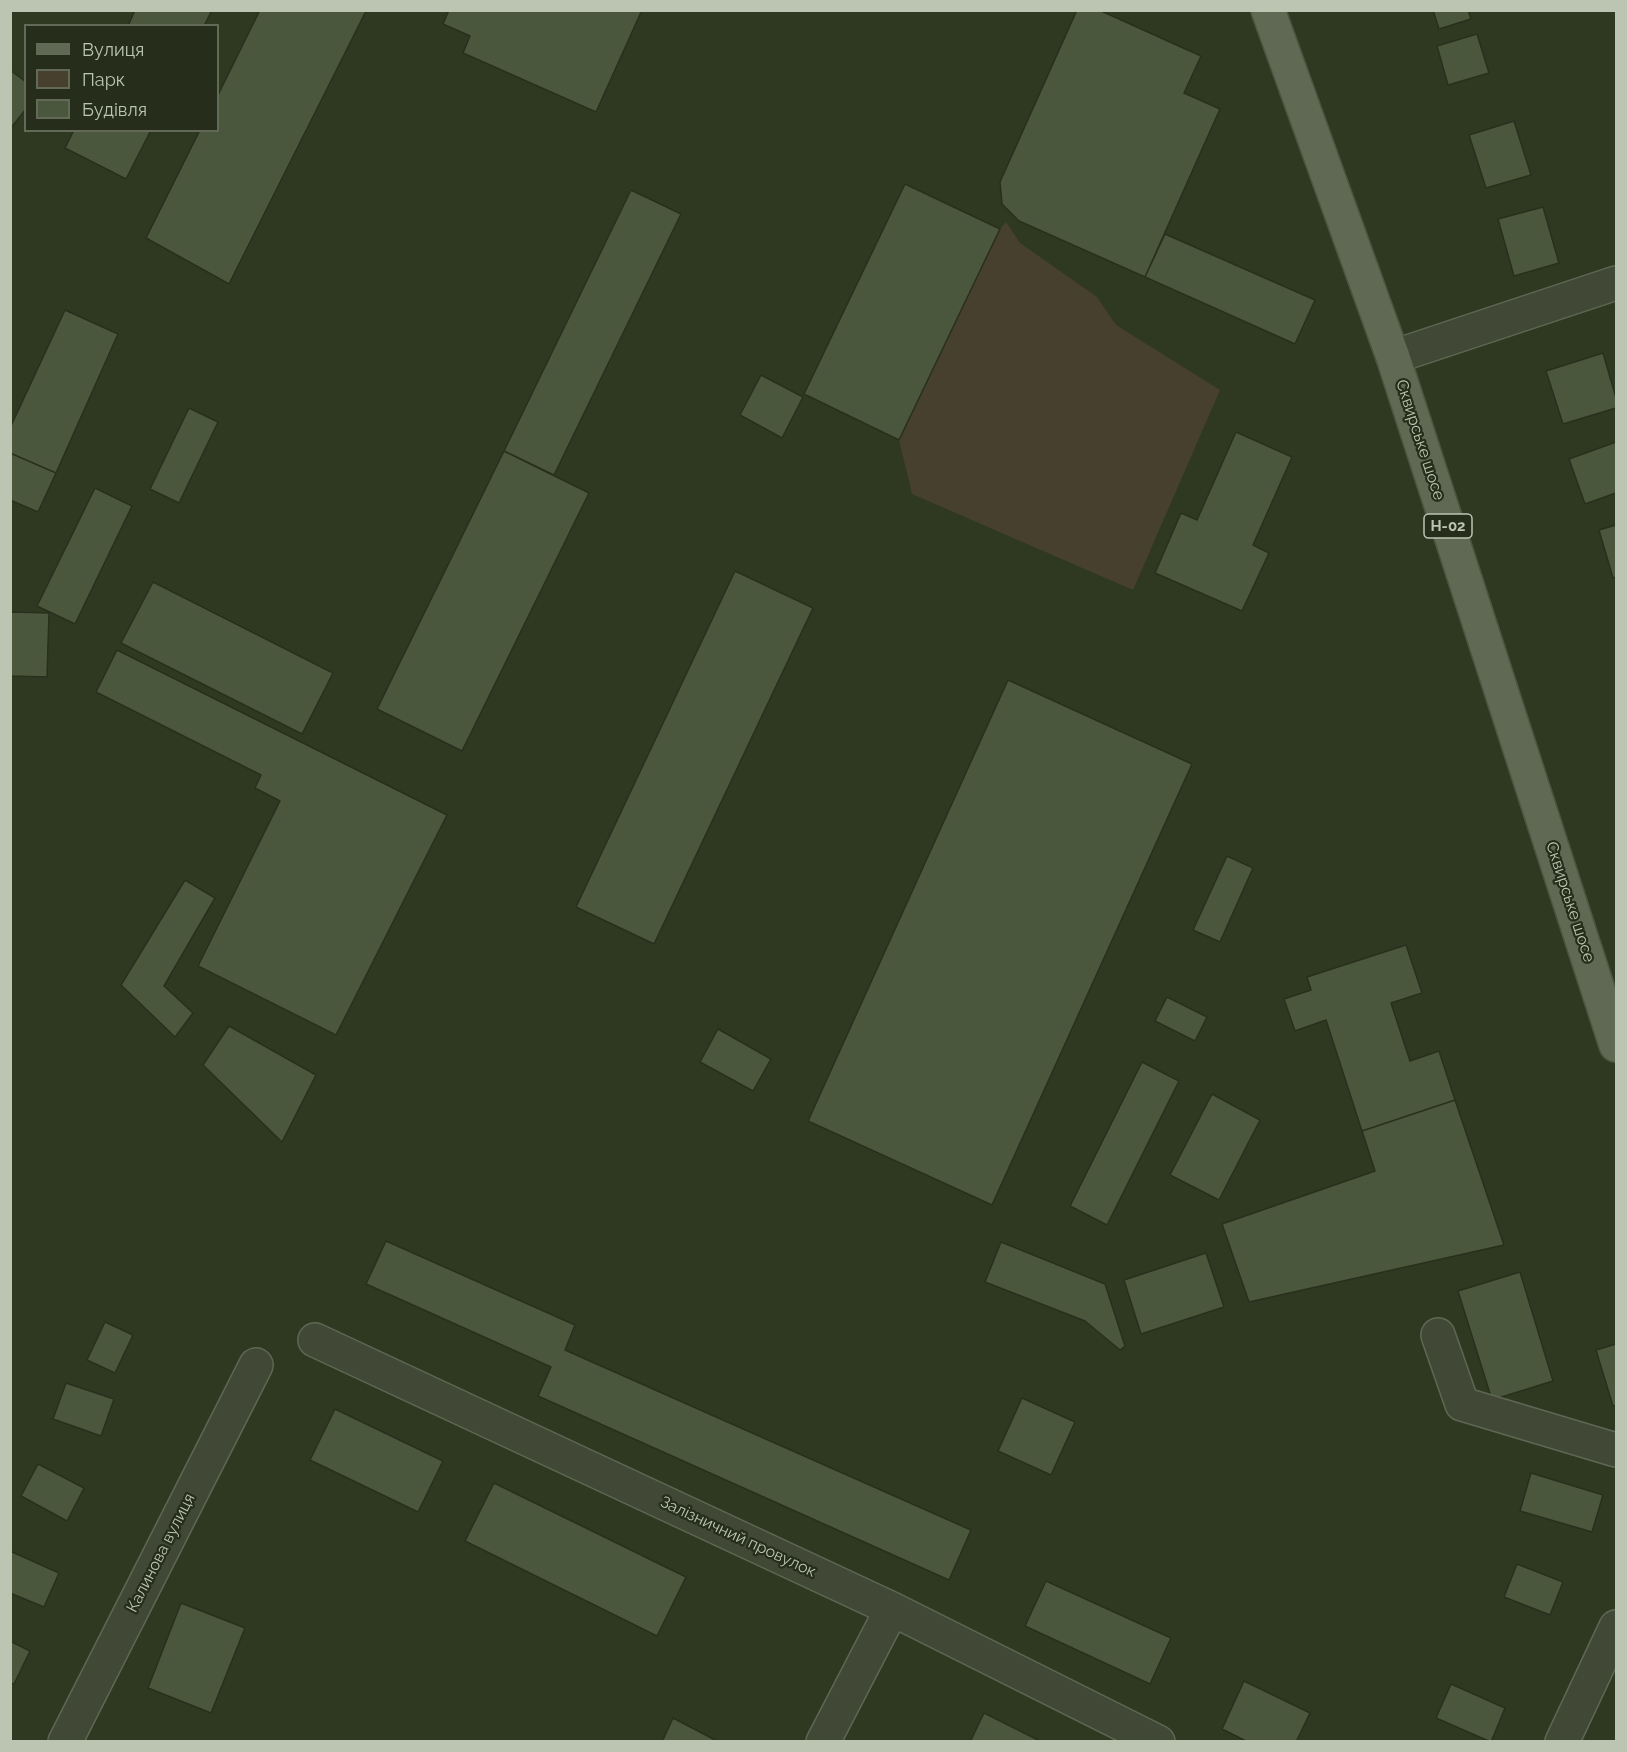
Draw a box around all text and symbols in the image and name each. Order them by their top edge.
legend [24,24,219,132]
text: Вулиця [82,39,144,60]
text: Парк [82,69,125,90]
text: Будівля [82,99,147,120]
street label: Сквирське шосе [1391,377,1449,503]
road number: Н-02 [1424,514,1472,538]
street label: Сквирське шосе [1541,839,1599,965]
street label: Калинова вулиця [123,1490,199,1616]
street label: Залізничний провулок [657,1492,819,1582]

